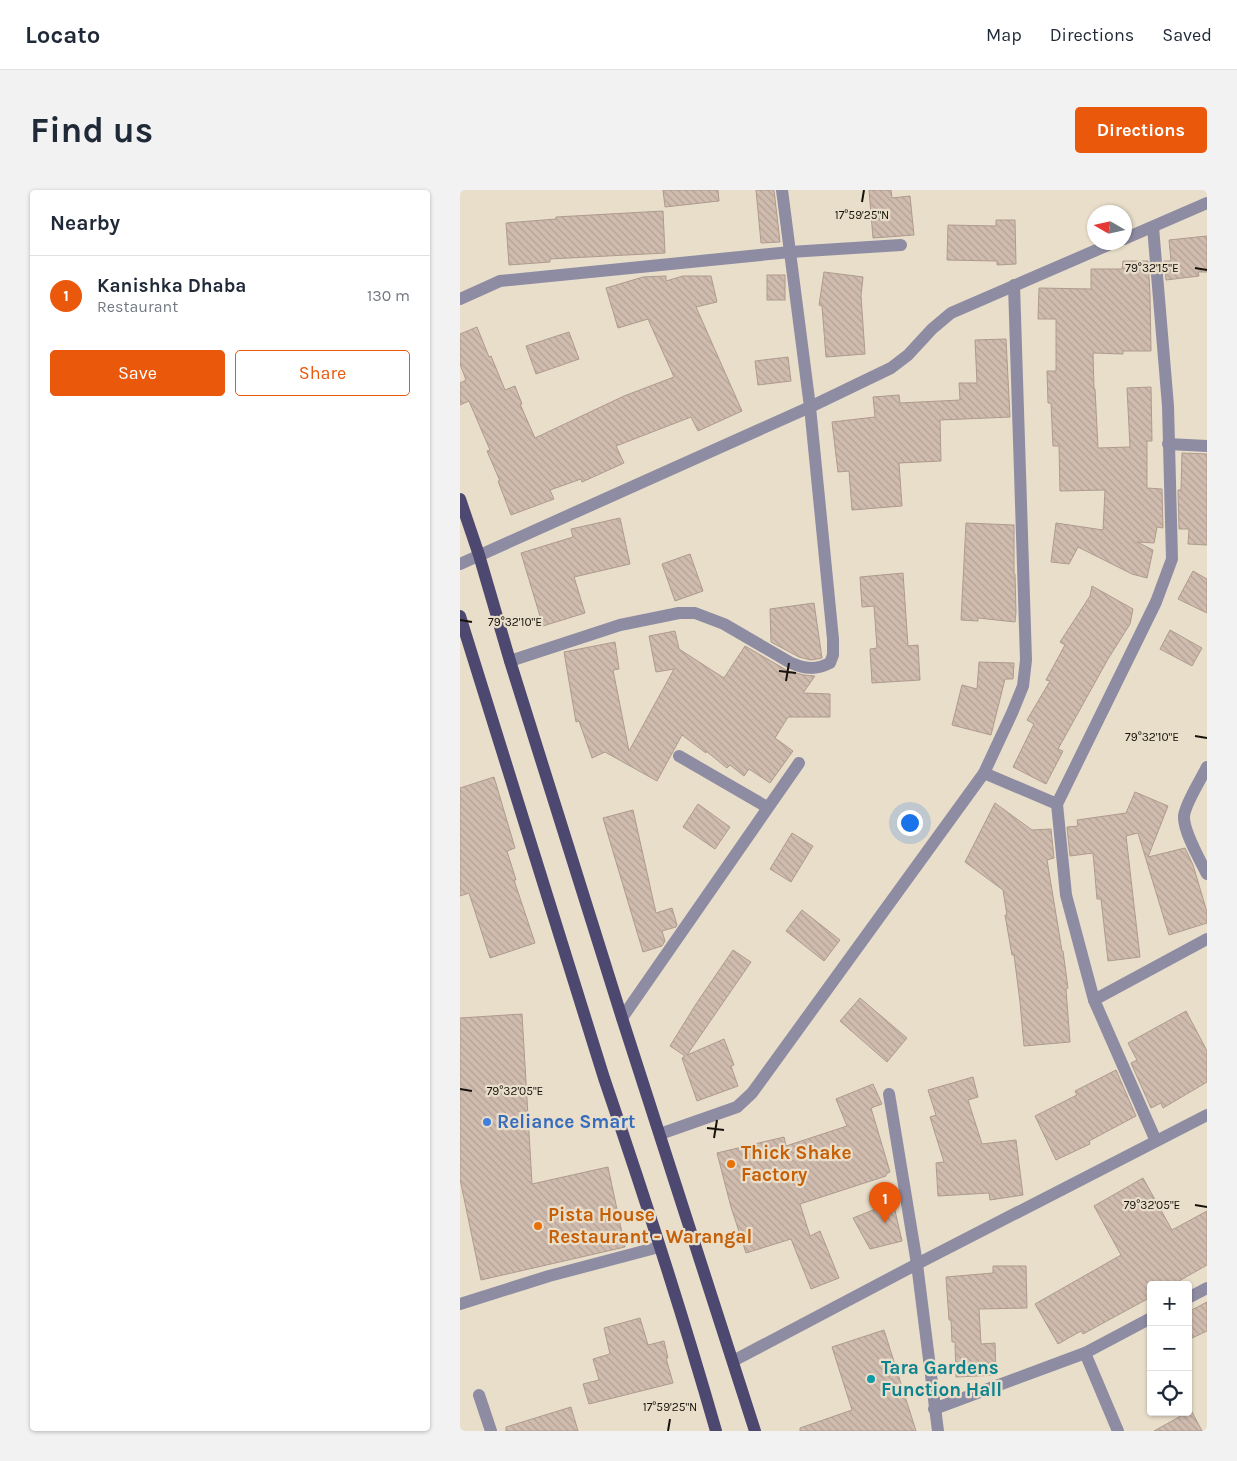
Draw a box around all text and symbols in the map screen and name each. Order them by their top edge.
text: Locato [25,21,100,49]
text: Map [986,24,1022,46]
text: Directions [1050,24,1134,46]
text: Saved [1162,24,1212,46]
button: Directions [1075,107,1207,153]
text: Find us [30,110,153,151]
north arrow [1087,205,1132,250]
text: 17°59'25"N [835,208,889,222]
text: Nearby [50,211,120,235]
text: 79°32'15"E [1125,261,1179,275]
text: Kanishka Dhaba [97,275,246,297]
text: 1 [63,286,69,305]
text: 130 m [367,286,410,305]
text: Restaurant [97,297,178,316]
button: Save [50,350,225,396]
button: Share [235,350,410,396]
text: 79°32'10"E [488,615,542,629]
text: 79°32'10"E [1125,730,1179,744]
your location [897,810,923,836]
text: 79°32'05"E [487,1084,543,1098]
place label: Reliance Smart [497,1111,635,1133]
marker: Reliance Smart [481,1116,493,1128]
place label: Thick Shake Factory [741,1142,852,1186]
marker: Thick Shake Factory [725,1158,737,1170]
pin: 1 [869,1182,901,1223]
text: 79°32'05"E [1124,1198,1180,1212]
place label: Pista House Restaurant - Warangal [548,1204,752,1248]
marker: Pista House Restaurant - Warangal [532,1220,544,1232]
map controls [1147,1281,1192,1416]
button: + [1147,1281,1192,1326]
button: − [1147,1326,1192,1371]
place label: Tara Gardens Function Hall [881,1357,1002,1401]
button: locate [1147,1371,1192,1416]
marker: Tara Gardens Function Hall [865,1373,877,1385]
text: 17°59'25"N [643,1400,697,1414]

